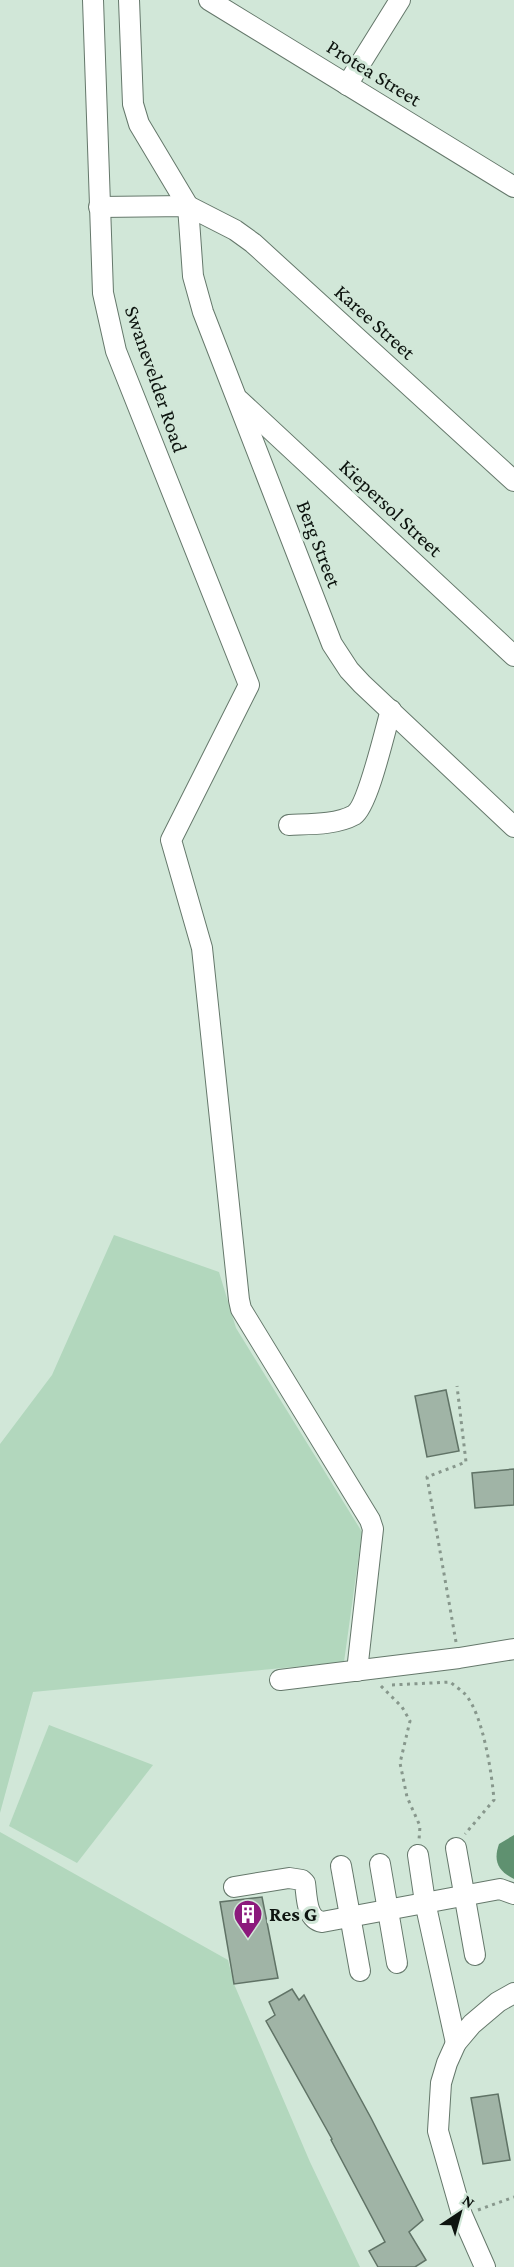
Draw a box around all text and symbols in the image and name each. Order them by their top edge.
street label: Protea Street [322,35,427,112]
street label: Karee Street [330,280,421,365]
street label: Swanevelder Road [120,302,192,456]
street label: Kiepersol Street [335,454,448,562]
street label: Berg Street [291,497,347,592]
building icon: Res G [232,1898,264,1940]
place label: Res G [269,1902,317,1926]
north arrow [430,2183,490,2243]
text: N [459,2191,478,2211]

